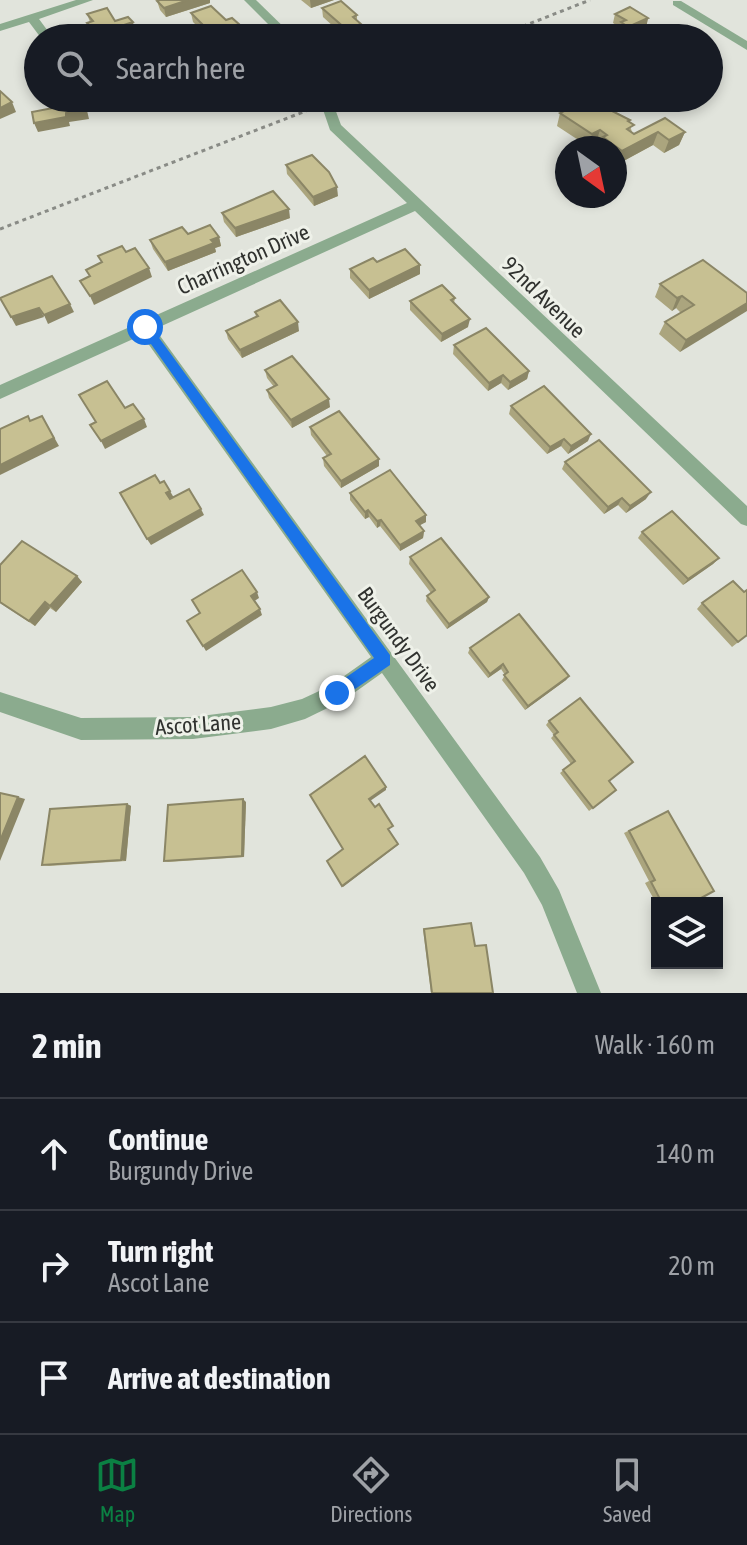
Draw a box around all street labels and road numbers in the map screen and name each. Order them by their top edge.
street label: Charrington Drive [173,218,313,300]
street label: 92nd Avenue [497,251,591,343]
street label: Burgundy Drive [352,582,446,696]
street label: Ascot Lane [154,708,242,740]

